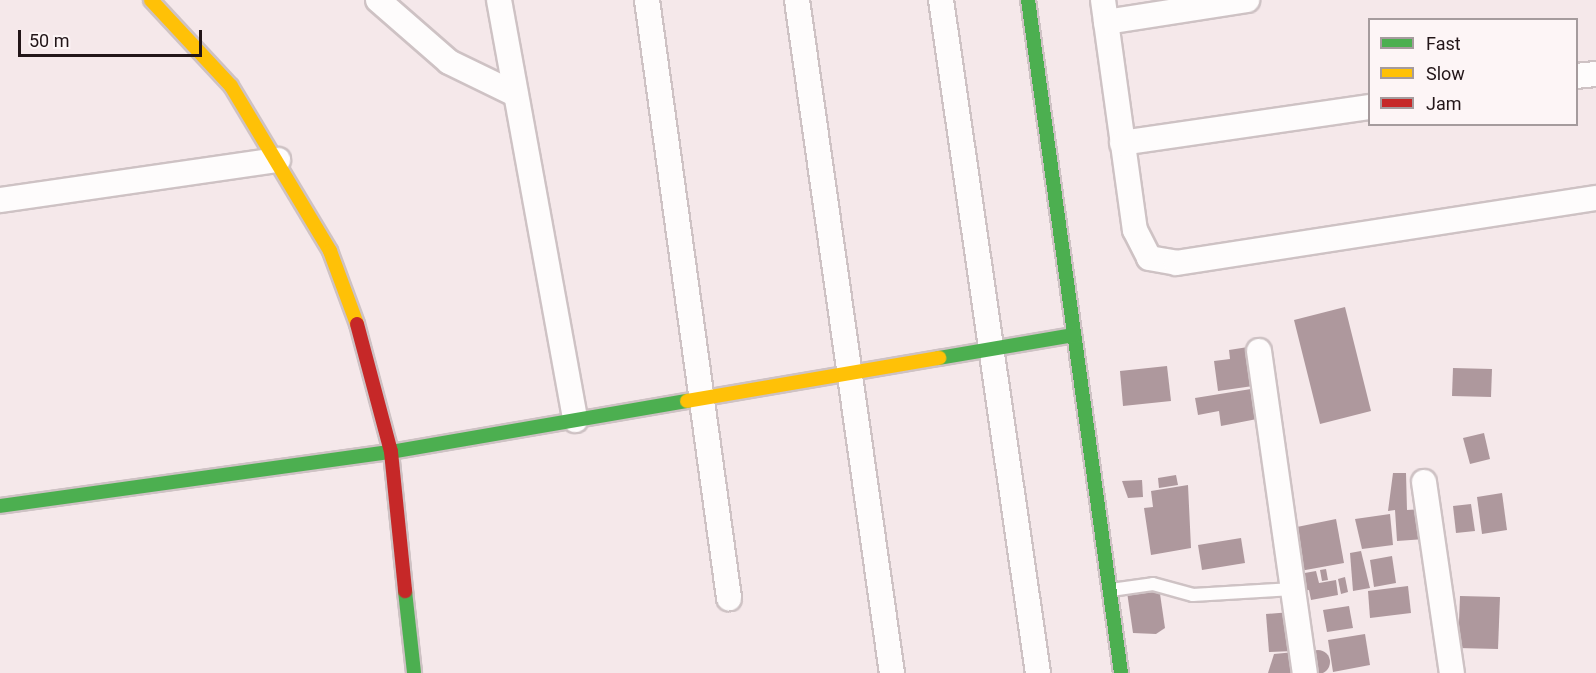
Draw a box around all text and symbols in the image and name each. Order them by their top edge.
scale bar [21,18,206,56]
legend [1368,18,1578,126]
text: 50 m [29,30,69,51]
text: Fast [1426,33,1461,54]
text: Slow [1426,63,1465,84]
text: Jam [1426,93,1462,114]

